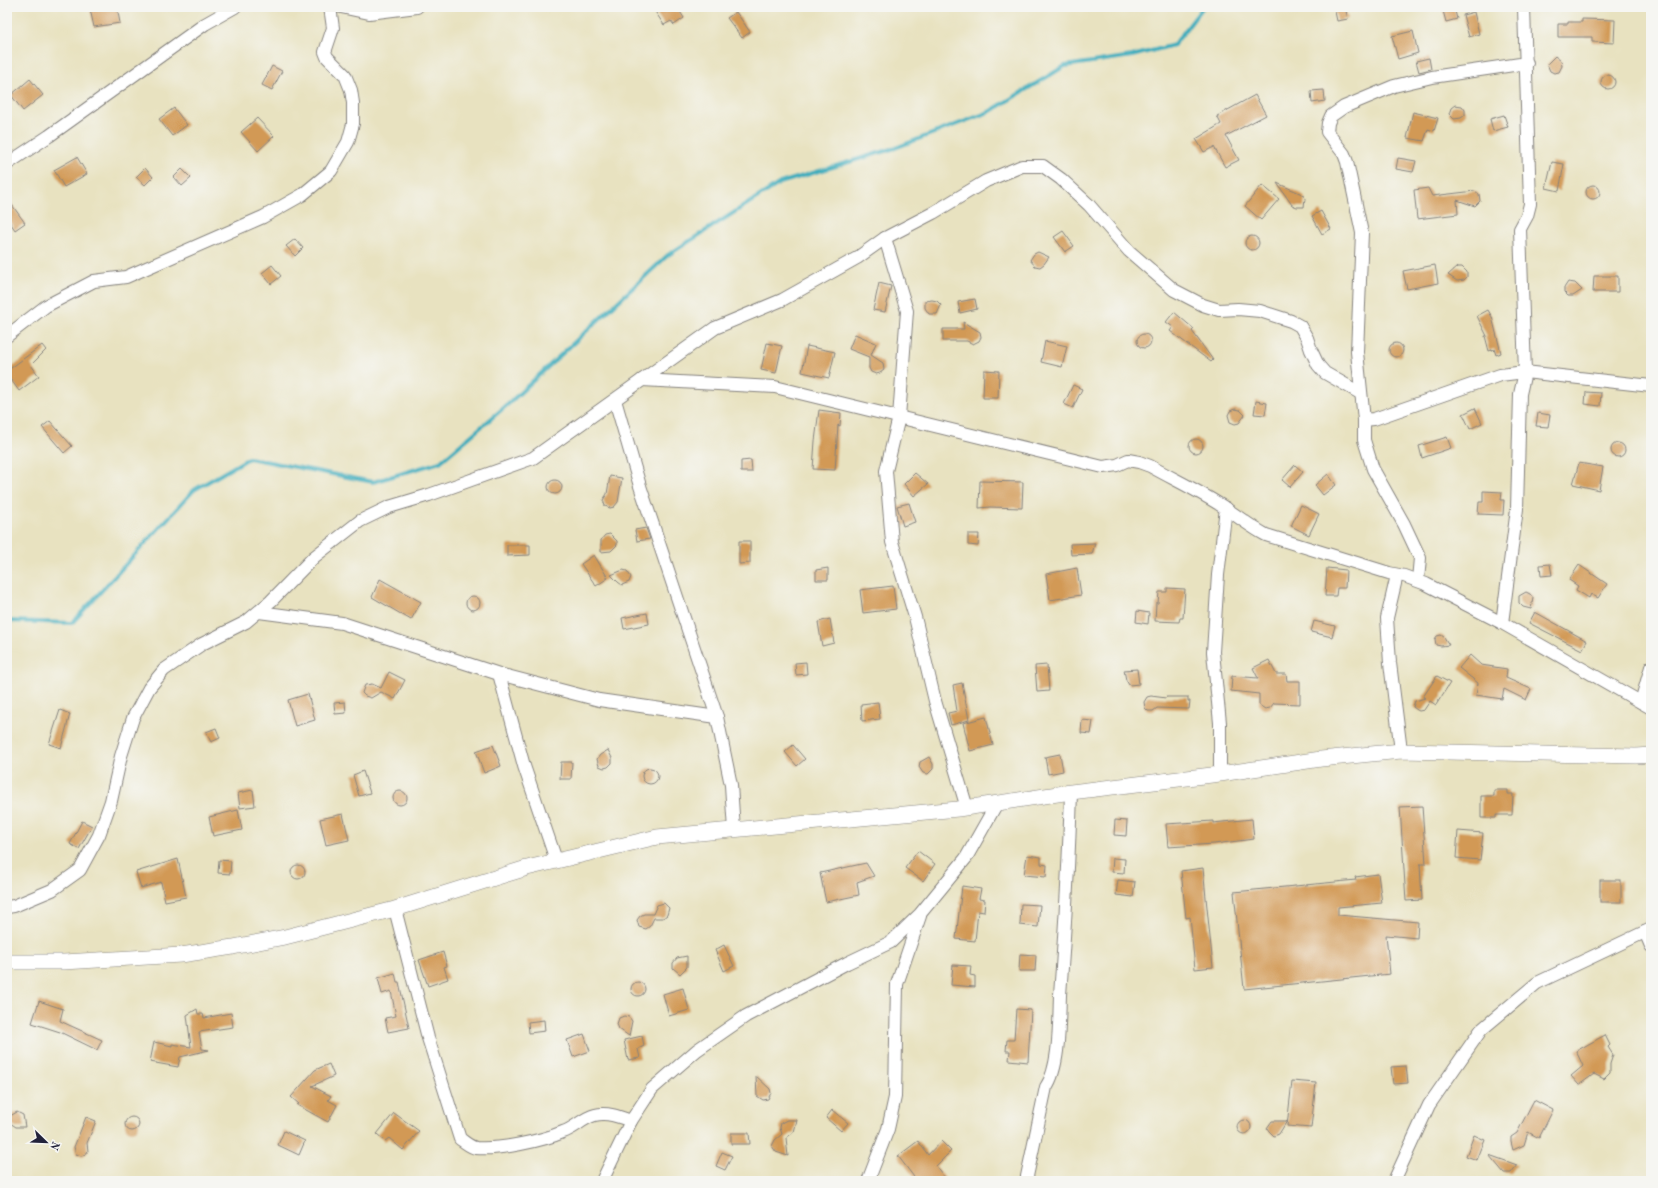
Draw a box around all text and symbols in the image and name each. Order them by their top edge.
north arrow [26,1122,66,1162]
text: N [47,1139,61,1152]

